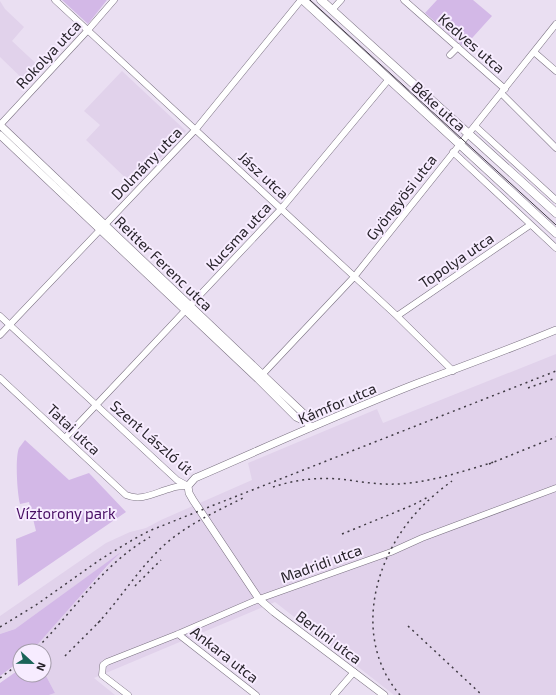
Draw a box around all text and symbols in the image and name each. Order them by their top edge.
street label: Kedves utca [435,9,509,77]
street label: Rokolya utca [12,16,84,92]
street label: Béke utca [408,77,470,135]
street label: Dolmány utca [107,123,185,203]
street label: Jász utca [235,147,293,203]
street label: Gyöngyösi utca [362,151,440,243]
street label: Kucsma utca [202,198,274,274]
street label: Reitter Ferenc utca [112,212,216,314]
street label: Topolya utca [415,228,497,292]
street label: Kámfor utca [295,378,379,428]
street label: Szent László út [107,396,197,478]
street label: Tatai utca [44,400,104,458]
park label: Víztorony park [16,504,116,522]
street label: Madridi utca [278,540,364,586]
street label: Berlini utca [293,607,365,667]
street label: Ankara utca [187,622,263,686]
north arrow [12,643,52,683]
text: N [34,661,49,673]

